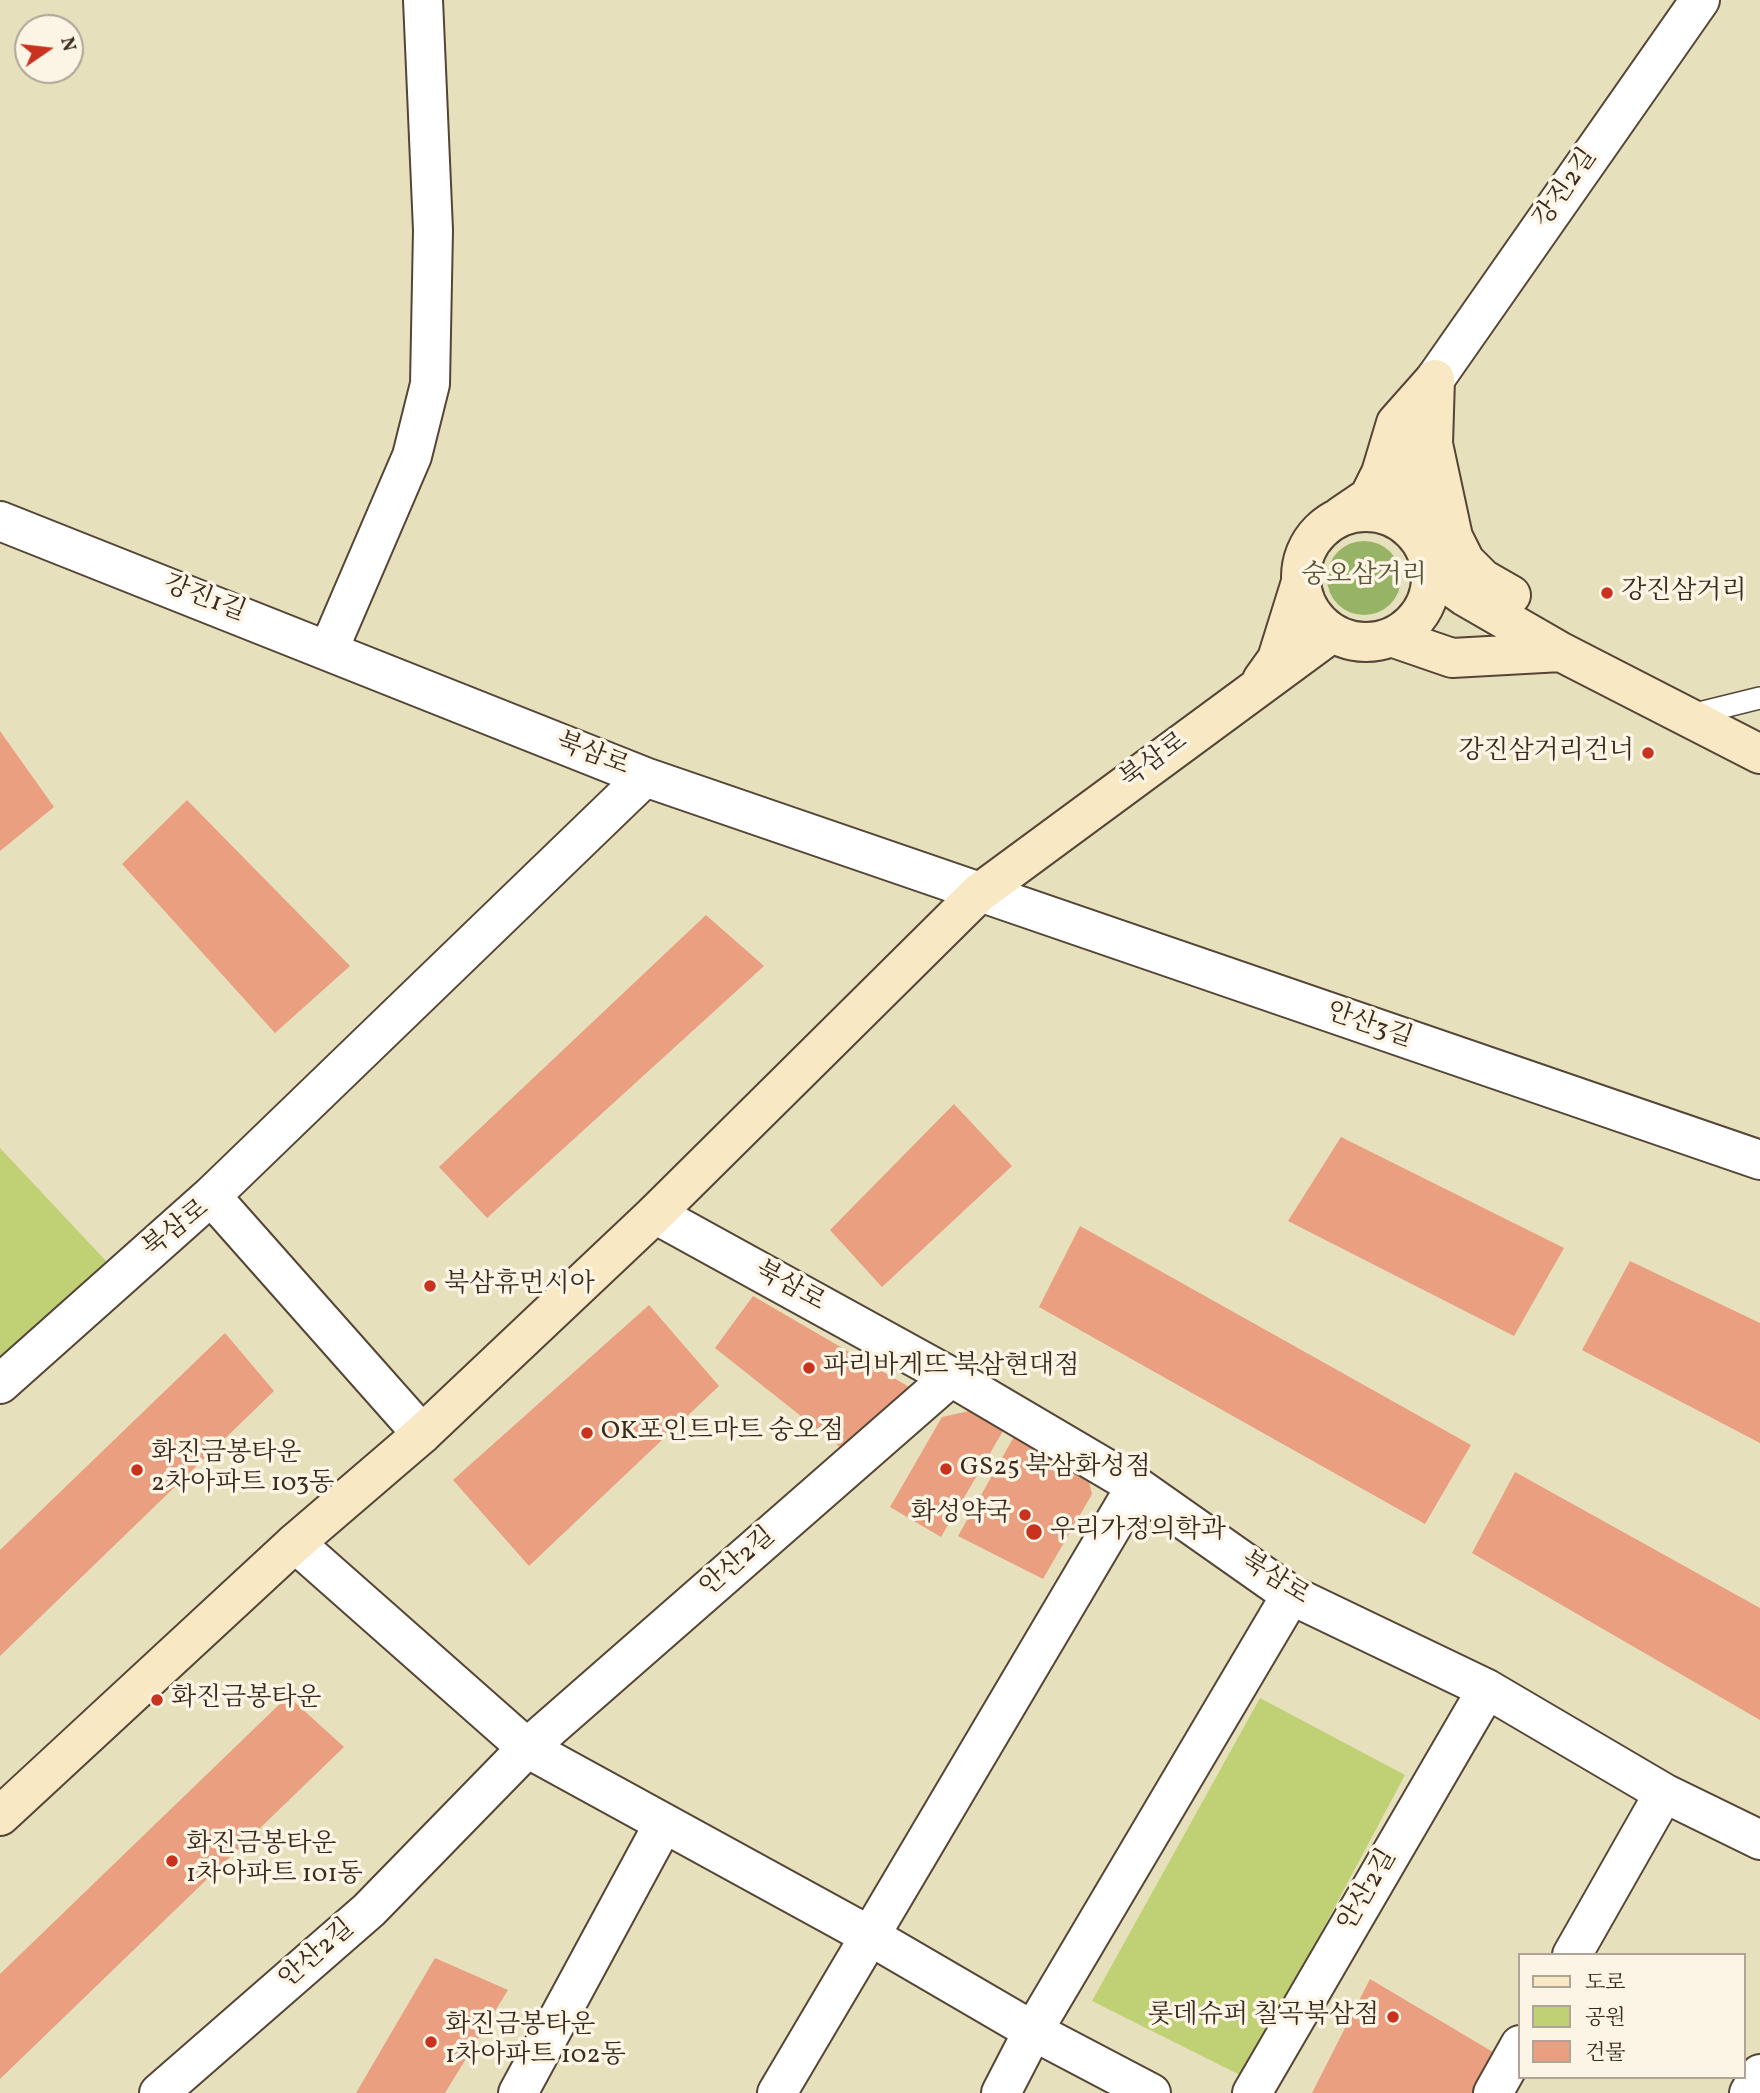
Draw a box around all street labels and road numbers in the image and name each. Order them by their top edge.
street label: 강진2길 [1529,143,1605,235]
street label: 강진1길 [159,570,249,630]
street label: 북삼로 [1115,727,1195,797]
street label: 북삼로 [551,728,633,784]
street label: 안산3길 [1322,998,1416,1056]
street label: 북삼로 [138,1195,216,1265]
street label: 북삼로 [748,1256,830,1320]
street label: 안산2길 [695,1522,783,1604]
street label: 북삼로 [1234,1547,1314,1613]
street label: 안산2길 [1333,1845,1405,1937]
street label: 안산2길 [274,1914,362,1996]

